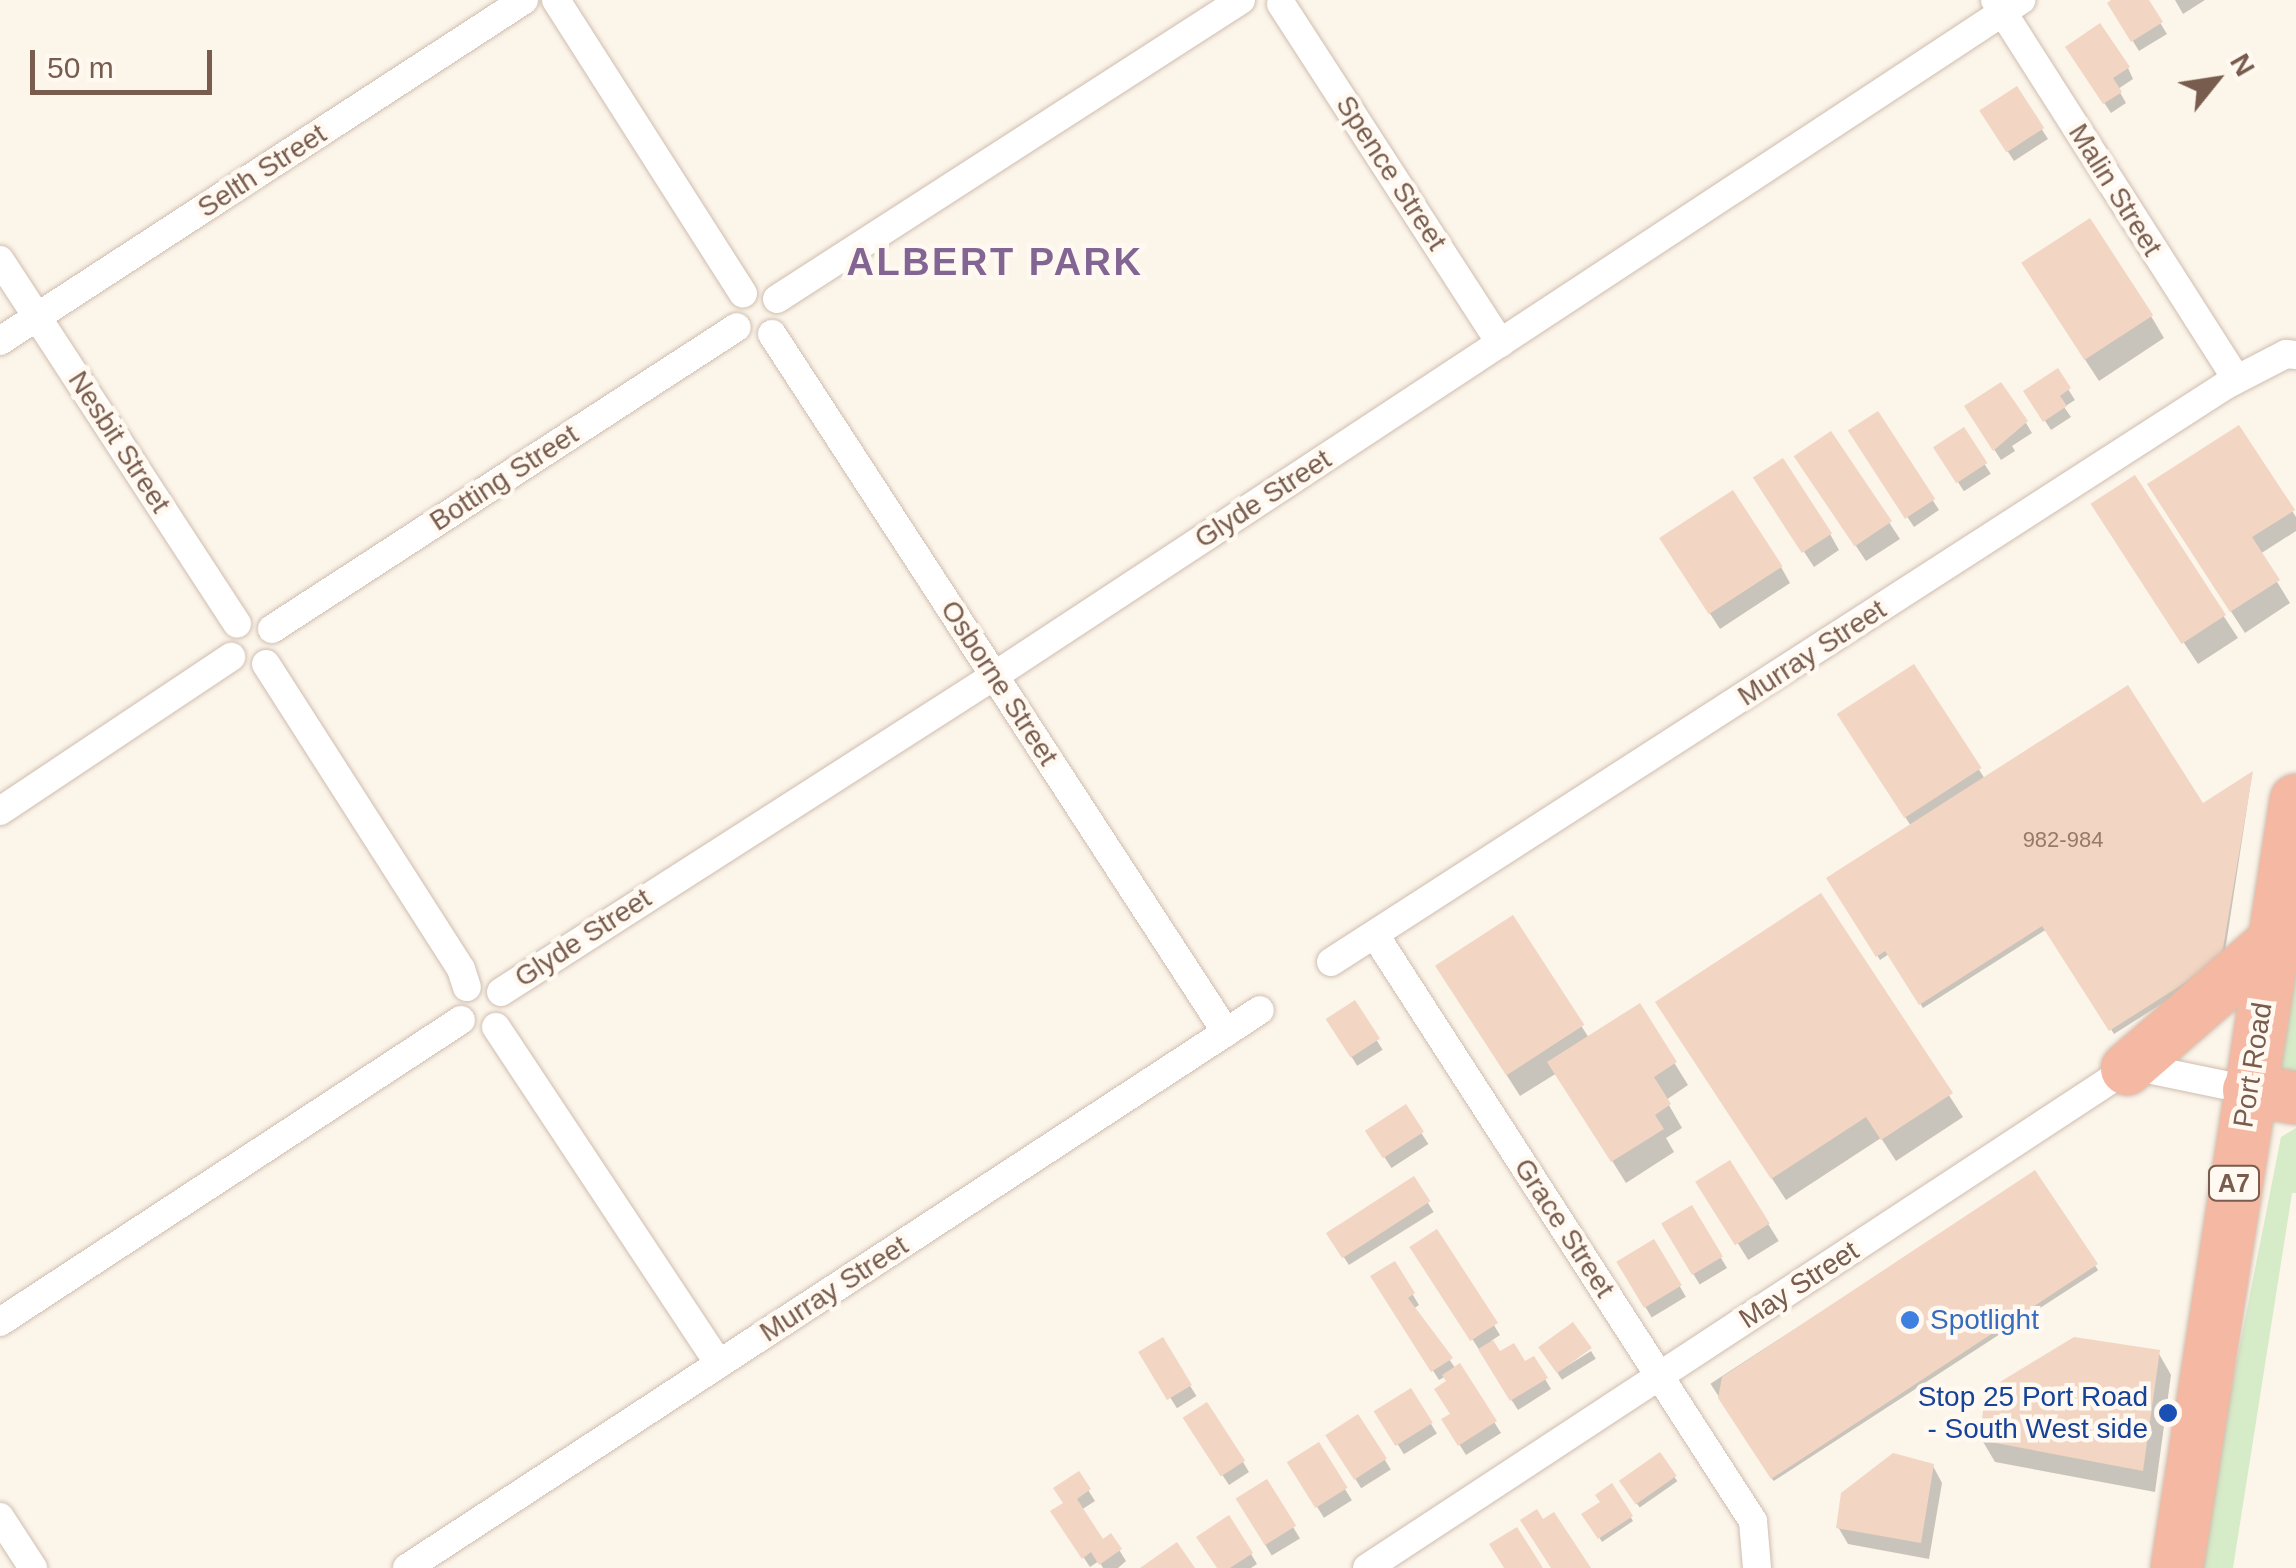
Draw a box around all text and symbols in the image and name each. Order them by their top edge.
scale bar [35,30,218,92]
north arrow [2166,30,2266,130]
text: N [2224,48,2261,81]
text: 50 m [47,51,114,84]
street label: Spence Street [1329,89,1453,257]
street label: Selth Street [192,117,332,225]
street label: Malin Street [2061,118,2169,262]
district label: ALBERT PARK [846,240,1144,286]
street label: Nesbit Street [61,365,177,519]
street label: Botting Street [424,418,584,538]
street label: Glyde Street [1189,443,1337,555]
street label: Murray Street [1732,593,1892,713]
street label: Osborne Street [933,594,1065,772]
house number: 982-984 [2023,827,2103,853]
street label: Glyde Street [509,882,657,994]
street label: Port Road [2227,1000,2279,1130]
street label: Grace Street [1507,1152,1621,1304]
road number: A7 [2206,1163,2262,1203]
street label: Murray Street [754,1229,914,1349]
street label: May Street [1733,1234,1865,1336]
place label: Spotlight [1930,1303,2039,1337]
marker: Spotlight [1899,1309,1921,1331]
place label: Stop 25 Port Road - South West side [1918,1380,2148,1446]
marker: Stop 25 Port Road - South West side [2157,1402,2179,1424]

